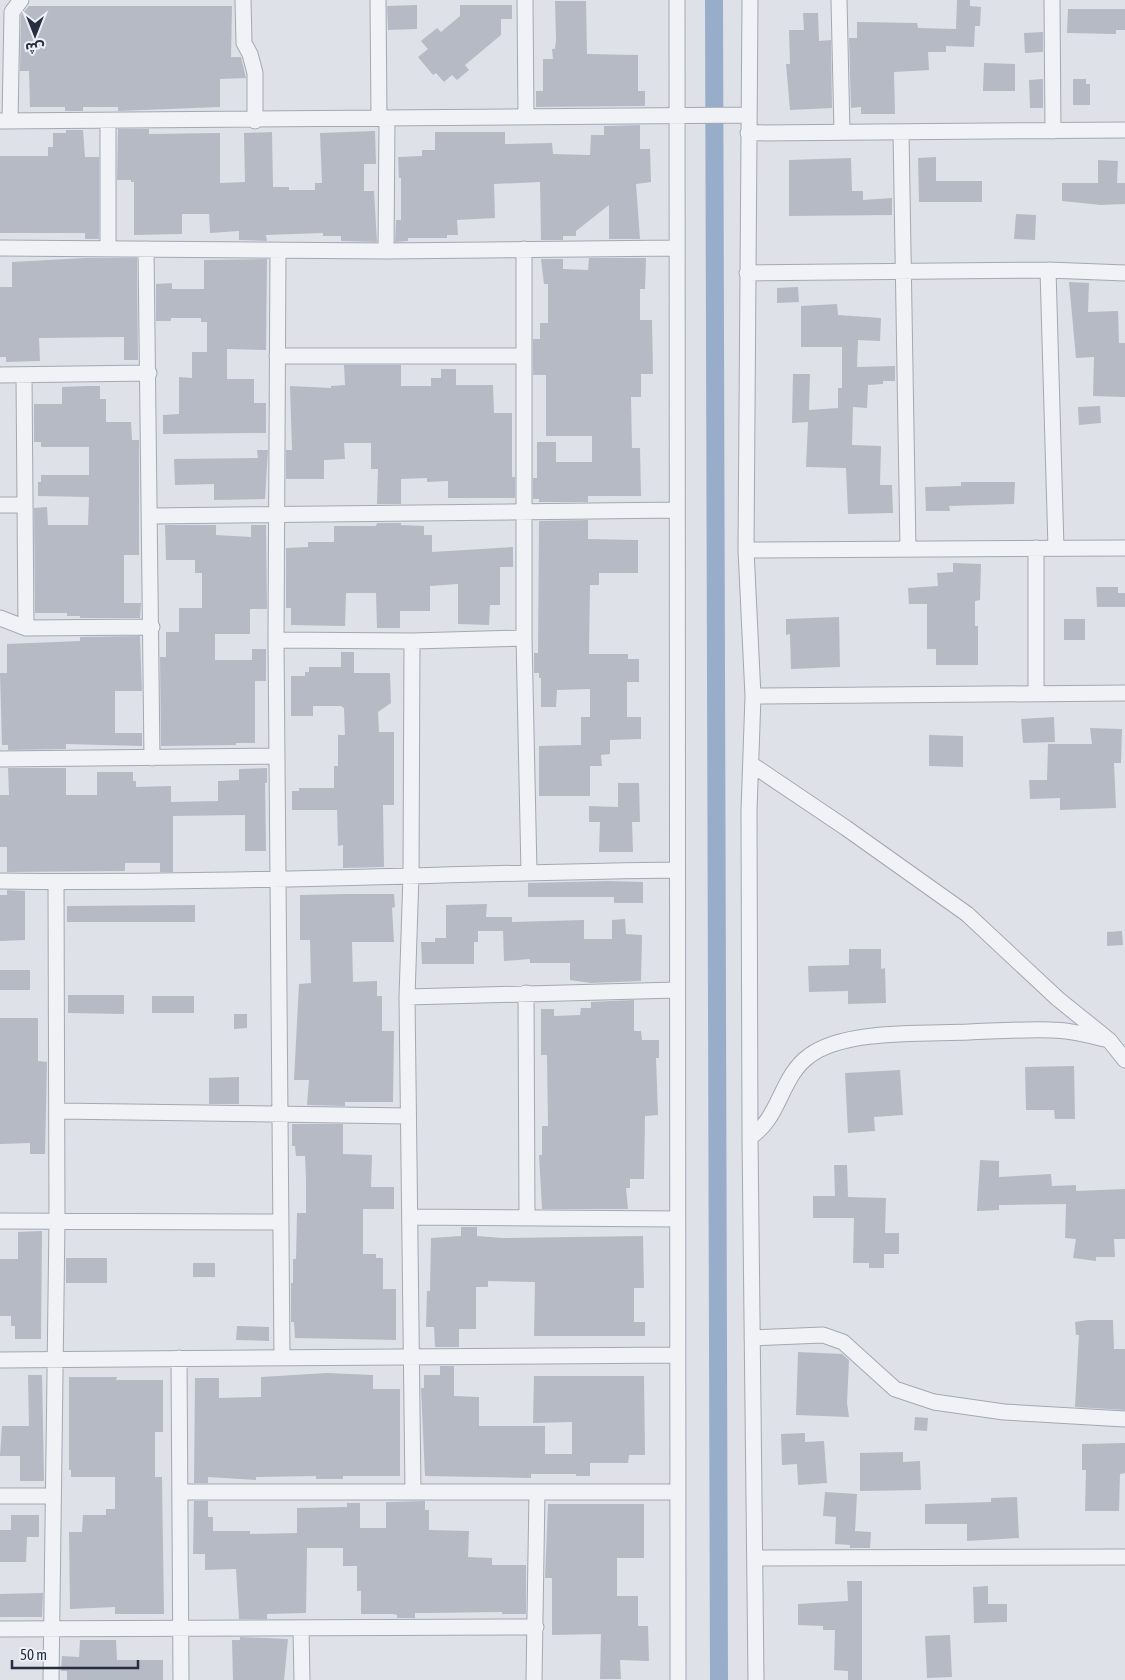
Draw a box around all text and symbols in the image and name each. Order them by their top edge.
north arrow [10,10,60,60]
text: ش [25,40,45,56]
scale bar [12,1638,139,1670]
text: 50 m [20,1646,47,1663]

